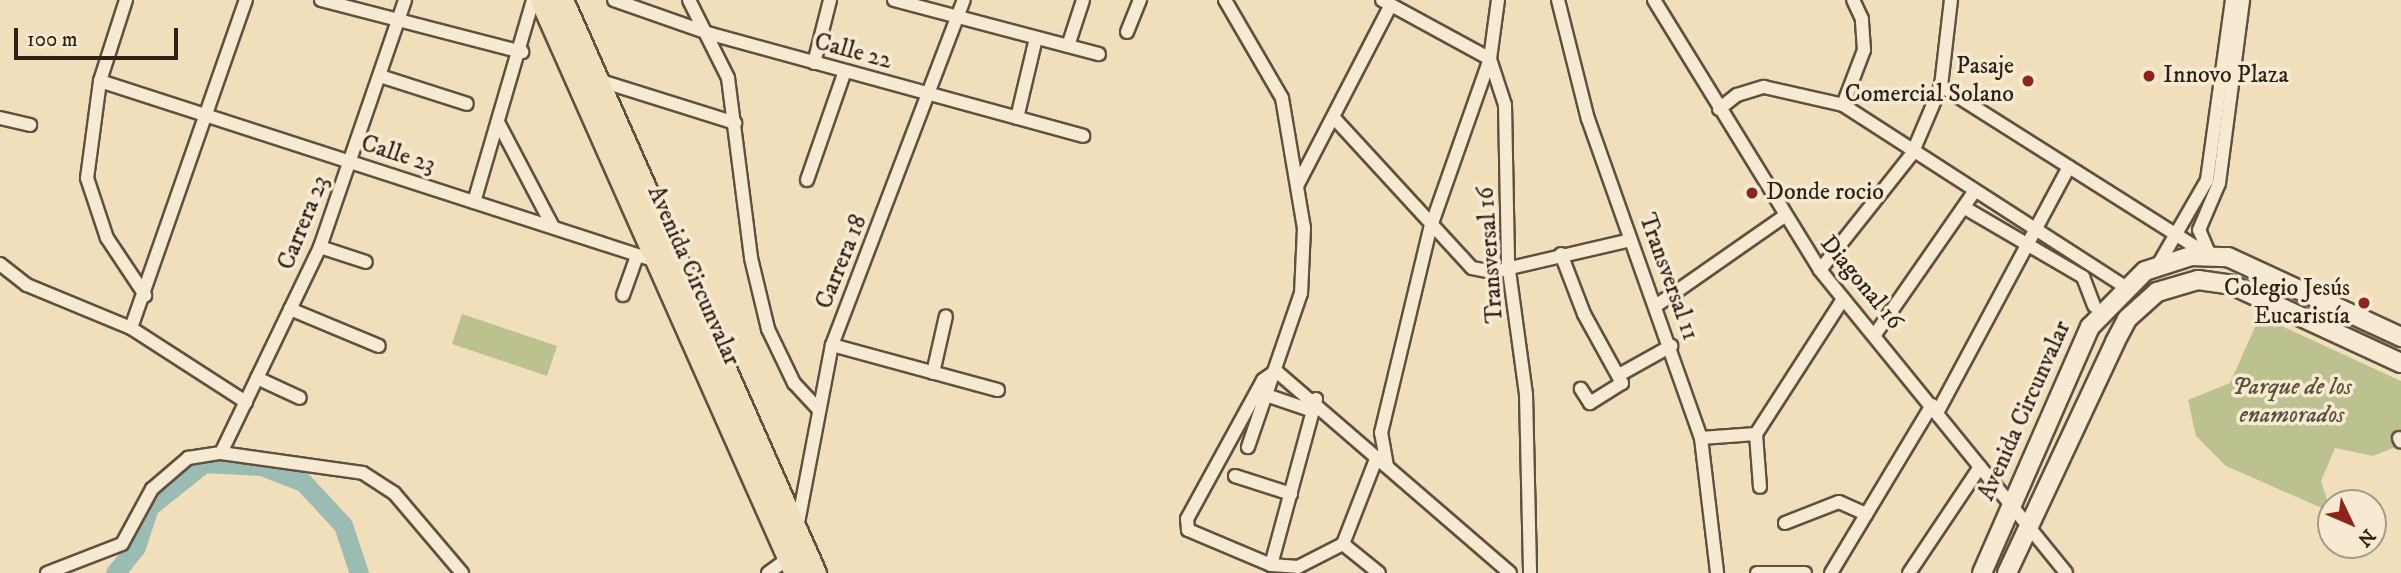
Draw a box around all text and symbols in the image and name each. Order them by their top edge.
scale bar [18,14,182,58]
text: 100 m [27,27,78,53]
street label: Calle 22 [811,28,895,76]
place label: Pasaje Comercial Solano [1845,53,2014,109]
place label: Innovo Plaza [2163,62,2289,90]
marker: Innovo Plaza [2141,68,2157,84]
marker: Pasaje Comercial Solano [2020,73,2036,89]
street label: Calle 23 [357,130,439,180]
street label: Carrera 23 [272,172,336,274]
place label: Donde rocio [1766,179,1884,207]
street label: Avenida Circunvalar [640,182,746,370]
marker: Donde rocio [1744,185,1760,201]
street label: Transversal 16 [1472,186,1510,324]
street label: Transversal 11 [1632,210,1704,344]
street label: Carrera 18 [810,211,874,313]
street label: Diagonal 16 [1813,230,1909,336]
place label: Colegio Jesús Eucaristía [2224,275,2350,331]
marker: Colegio Jesús Eucaristía [2356,295,2372,311]
street label: Avenida Circunvalar [1972,317,2078,505]
park label: Parque de los enamorados [2232,374,2352,430]
north arrow [2317,489,2387,559]
text: N [2352,524,2380,551]

